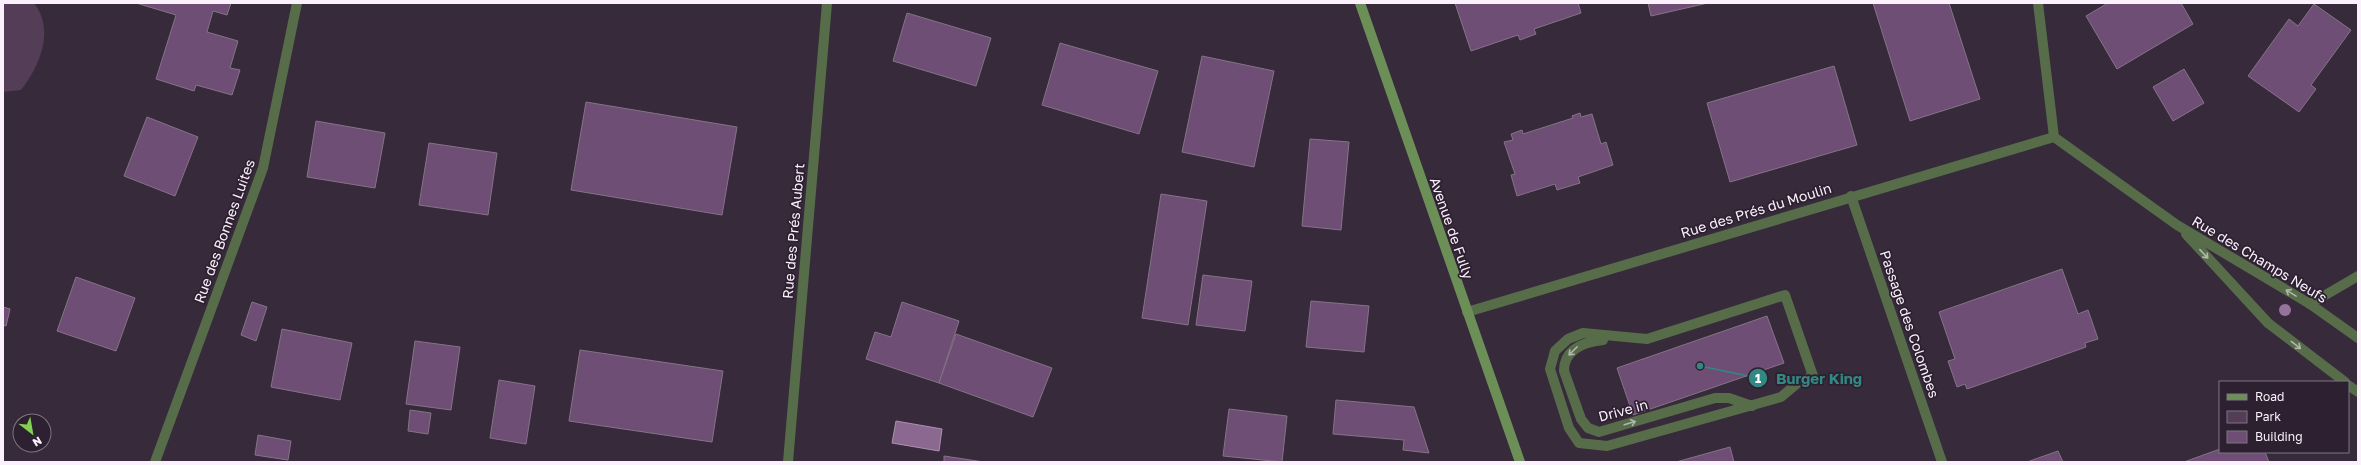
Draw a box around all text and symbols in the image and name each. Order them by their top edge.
street label: Rue des Bonnes Luites [190,157,258,305]
street label: Rue des Prés Aubert [779,162,807,300]
street label: Avenue de Fully [1427,175,1477,281]
street label: Rue des Prés du Moulin [1679,179,1833,241]
street label: Rue des Champs Neufs [2189,212,2331,306]
street label: Passage des Colombes [1877,248,1943,400]
one-way arrow [2199,249,2209,259]
one-way arrow [2285,288,2297,296]
one-way arrow [2291,341,2302,349]
one-way arrow [1569,346,1578,356]
callout: Burger King [1748,365,1870,392]
text: Burger King [1776,369,1862,387]
text: 1 [1755,371,1761,386]
legend [2219,381,2349,453]
text: Road [2255,389,2284,404]
street label: Drive in [1596,395,1650,425]
text: Park [2255,409,2281,424]
north arrow [12,413,52,453]
one-way arrow [1623,419,1636,426]
text: Building [2255,429,2303,444]
text: N [30,434,44,450]

